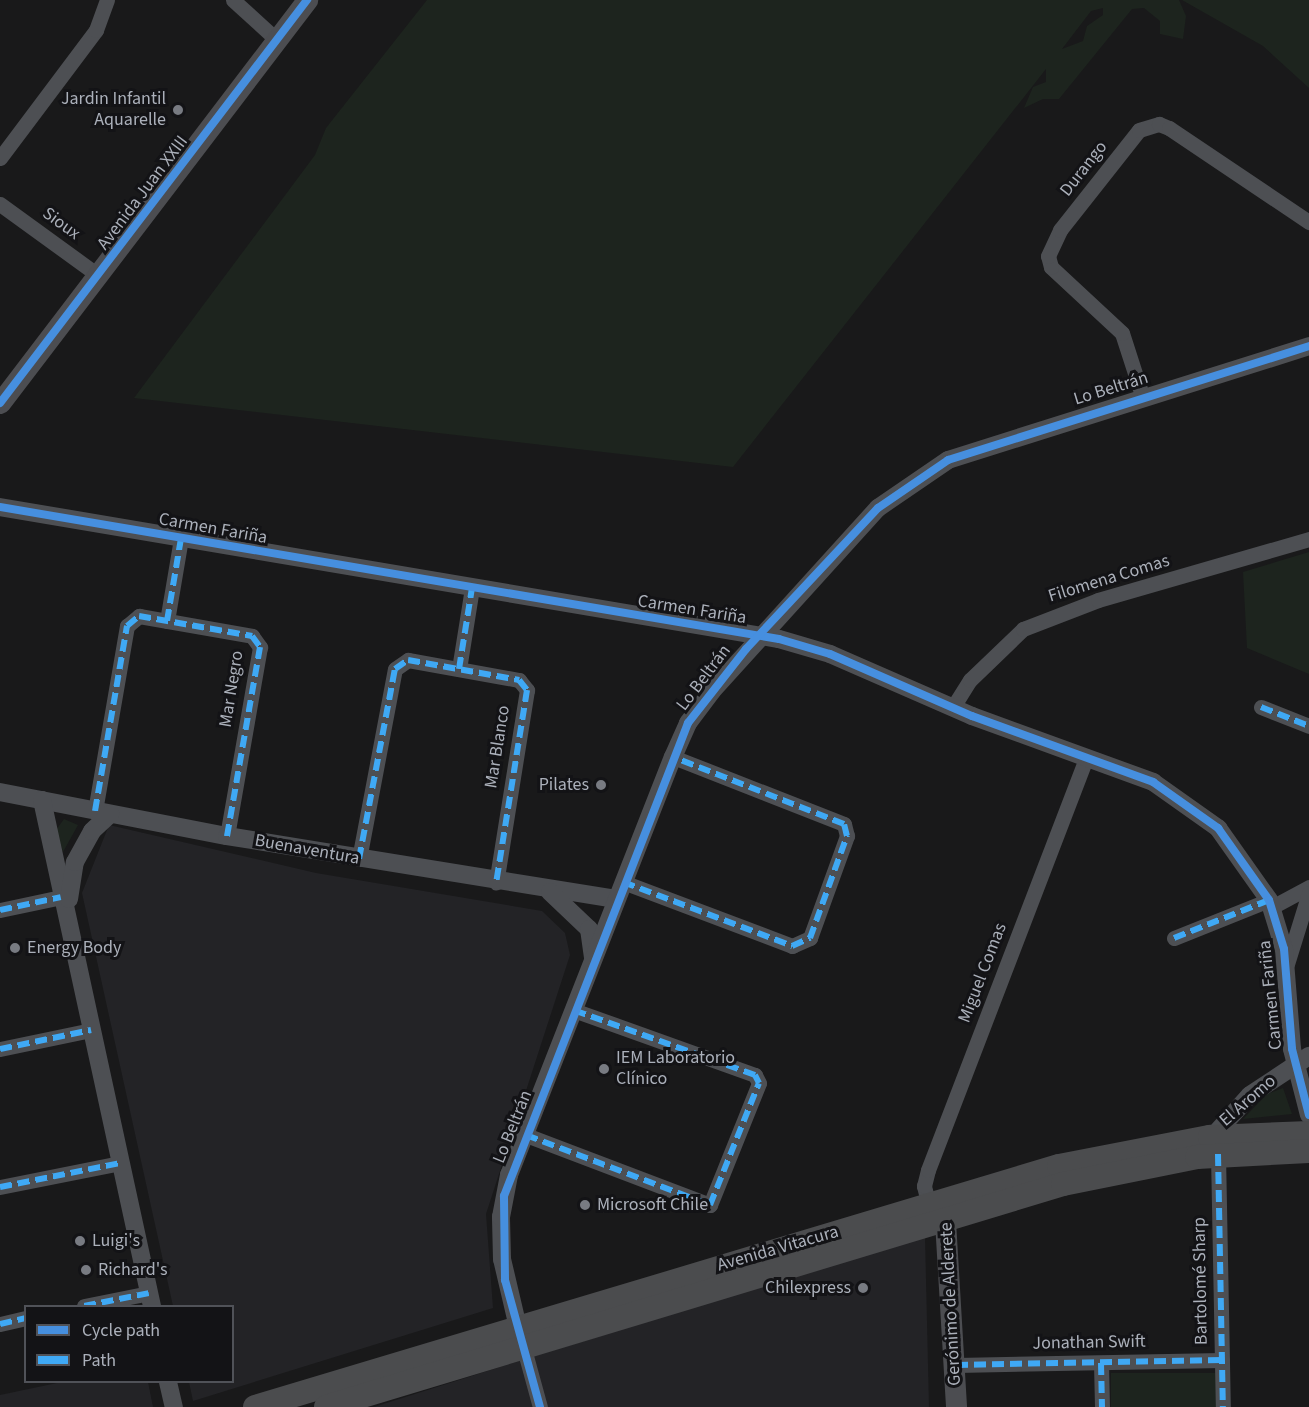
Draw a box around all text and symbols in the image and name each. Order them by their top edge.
place label: Jardin Infantil Aquarelle [61,89,166,132]
marker: Jardin Infantil Aquarelle [171,103,185,117]
street label: Avenida Juan XXIII [93,132,193,254]
street label: Durango [1056,137,1112,201]
street label: Sioux [38,203,84,245]
street label: Lo Beltrán [1071,367,1151,411]
street label: Carmen Fariña [157,509,269,549]
street label: Filomena Comas [1046,550,1172,608]
street label: Carmen Fariña [636,591,748,629]
street label: Lo Beltrán [672,641,736,715]
street label: Mar Negro [215,649,249,729]
street label: Mar Blanco [481,704,515,790]
place label: Pilates [539,774,589,796]
marker: Pilates [594,778,608,792]
street label: Buenaventura [253,830,361,870]
street label: Miguel Comas [954,920,1012,1026]
place label: Energy Body [27,937,121,959]
street label: Carmen Fariña [1255,939,1287,1051]
marker: Energy Body [8,941,22,955]
place label: IEM Laboratorio Clínico [616,1048,735,1090]
marker: IEM Laboratorio Clínico [597,1062,611,1076]
street label: El Aromo [1215,1071,1281,1131]
street label: Lo Beltrán [489,1087,537,1167]
place label: Microsoft Chile [597,1194,708,1216]
marker: Microsoft Chile [578,1198,592,1212]
street label: Bartolomé Sharp [1189,1217,1213,1345]
street label: Avenida Vitacura [715,1221,841,1277]
street label: Gerónimo de Alderete [936,1222,966,1386]
place label: Luigi's [92,1230,140,1252]
marker: Luigi's [73,1234,87,1248]
place label: Richard's [98,1259,167,1281]
marker: Richard's [79,1263,93,1277]
place label: Chilexpress [765,1277,851,1299]
marker: Chilexpress [856,1281,870,1295]
legend [24,1305,234,1383]
text: Cycle path [82,1318,160,1343]
street label: Jonathan Swift [1032,1331,1146,1355]
text: Path [82,1348,116,1373]

